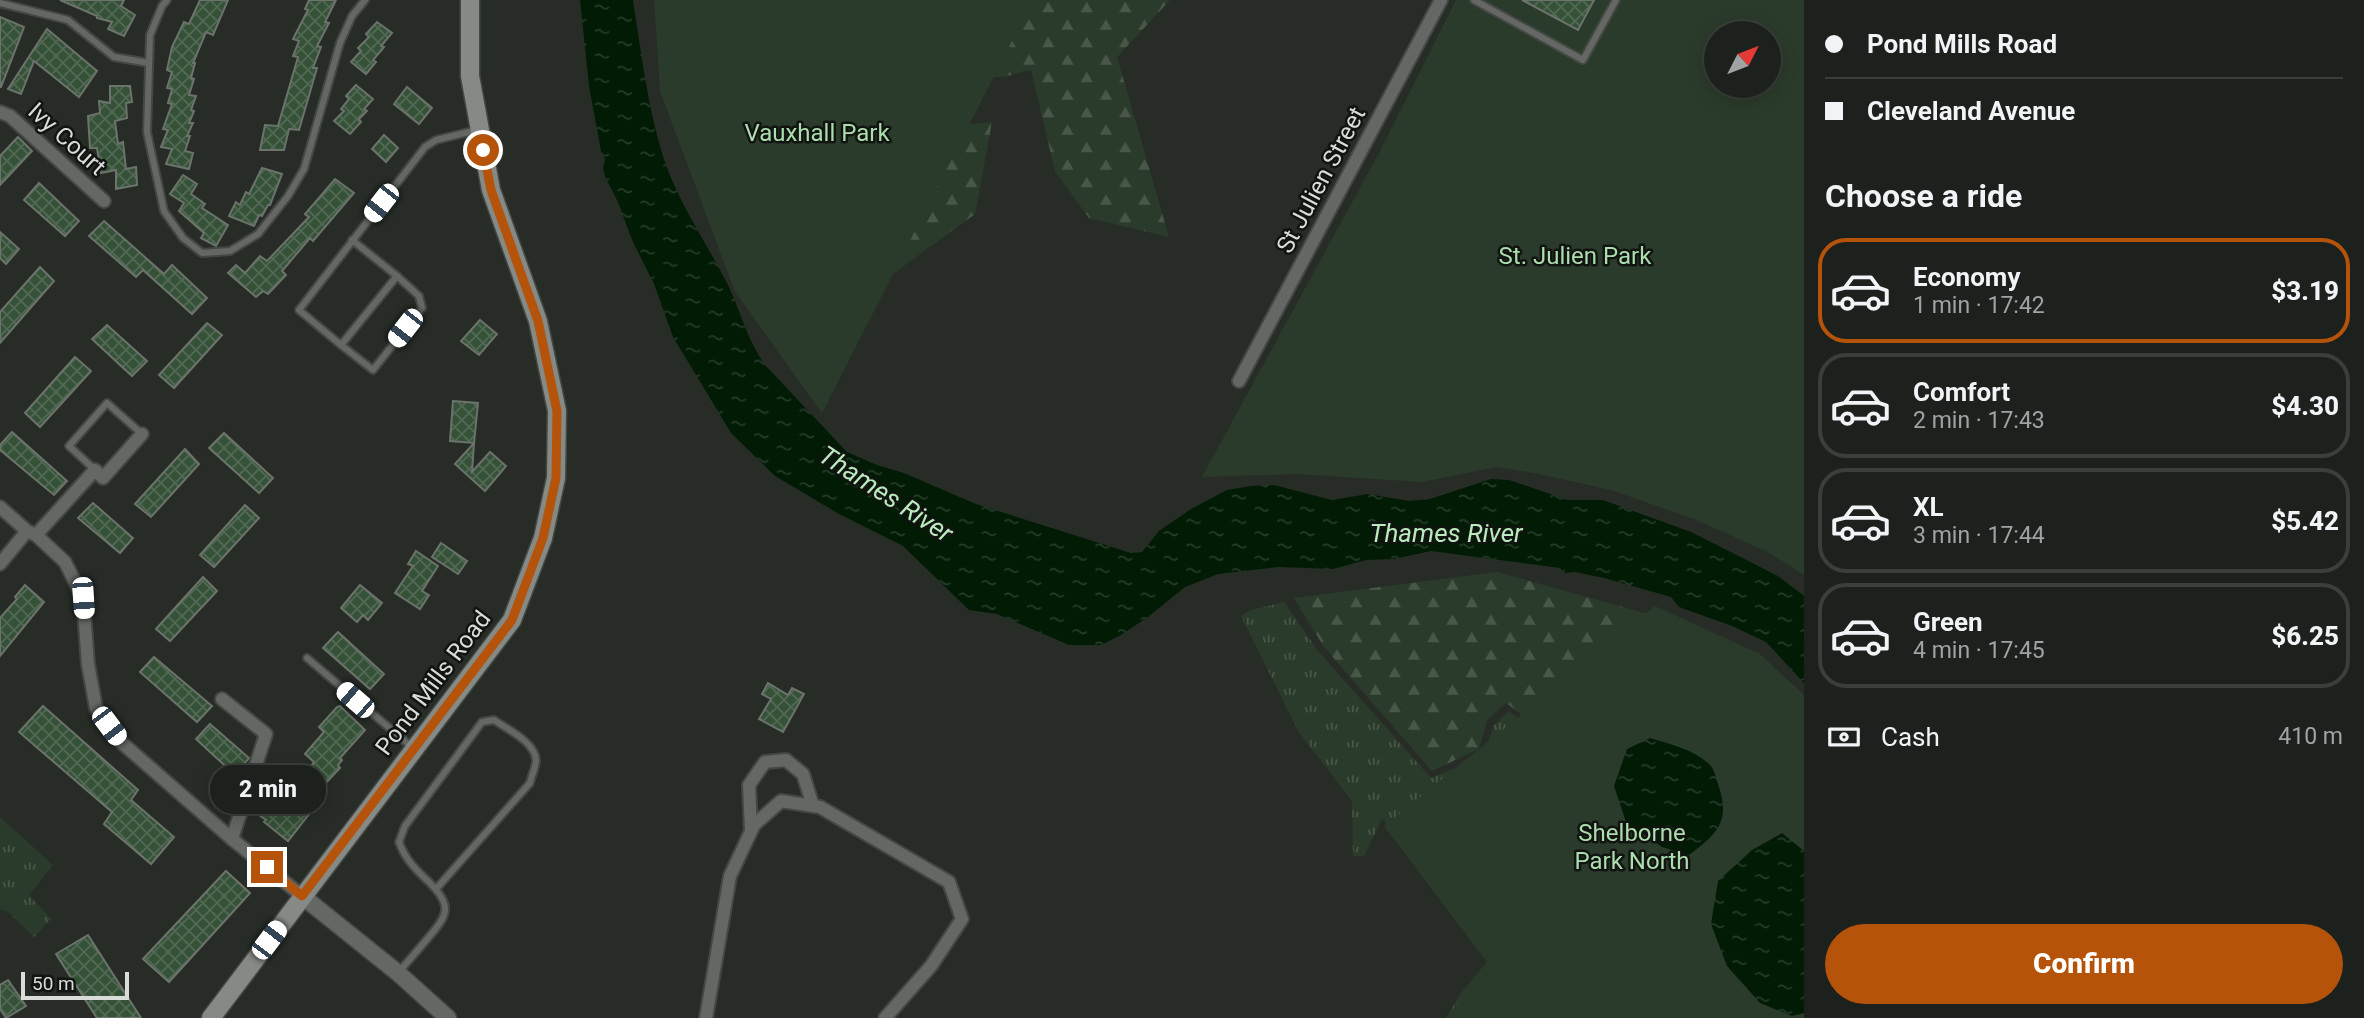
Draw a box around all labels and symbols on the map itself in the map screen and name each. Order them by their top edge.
north arrow [1704,21,1782,98]
street label: Ivy Court [22,97,112,181]
street label: St Julien Street [1271,102,1371,258]
park label: Vauxhall Park [744,119,890,147]
route start [467,134,499,166]
car [360,180,403,226]
park label: St. Julien Park [1499,242,1652,270]
car [384,305,427,351]
water label: Thames River [814,440,960,549]
water label: Thames River [1369,518,1524,548]
car [72,576,95,620]
street label: Pond Mills Road [370,605,496,761]
car [333,678,378,722]
car [88,703,131,749]
callout: 2 min [209,766,325,814]
park label: Shelborne Park North [1575,819,1689,875]
route end [251,851,283,883]
car [248,917,291,963]
scale bar [21,969,130,1001]

